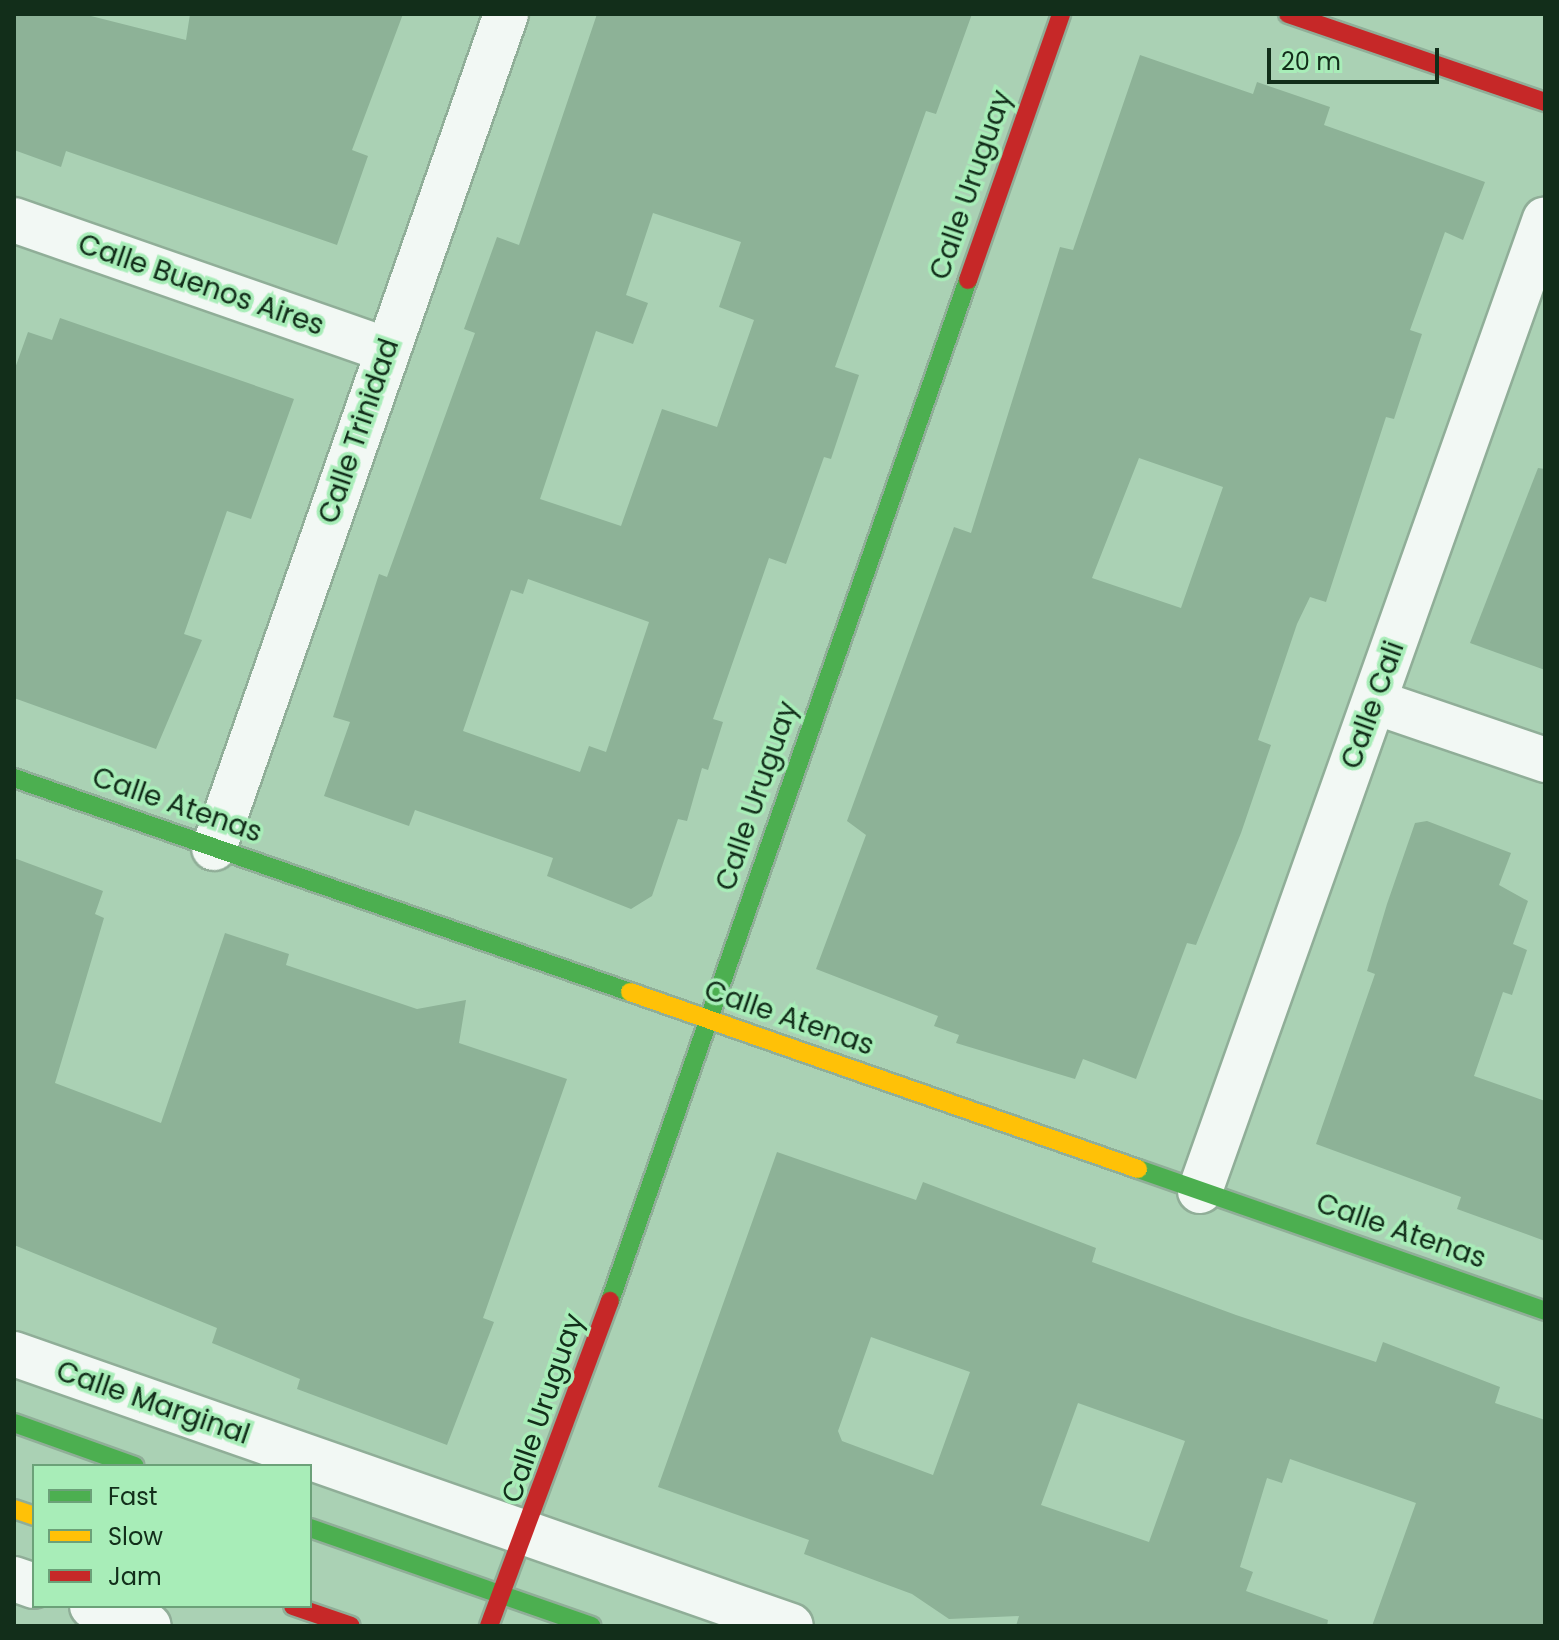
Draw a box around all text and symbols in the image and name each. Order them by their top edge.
scale bar [1271,32,1443,82]
text: 20 m [1281,45,1341,78]
street label: Calle Uruguay [923,86,1019,284]
street label: Calle Buenos Aires [74,227,328,343]
street label: Calle Trinidad [312,334,406,528]
street label: Calle Cali [1334,637,1412,773]
street label: Calle Uruguay [709,697,805,895]
street label: Calle Atenas [88,760,266,850]
street label: Calle Atenas [700,973,878,1063]
street label: Calle Atenas [1312,1186,1490,1276]
street label: Calle Uruguay [495,1309,591,1507]
street label: Calle Marginal [52,1354,254,1452]
legend [32,1464,312,1608]
text: Fast [108,1480,158,1513]
text: Slow [108,1520,163,1553]
text: Jam [108,1560,162,1593]

